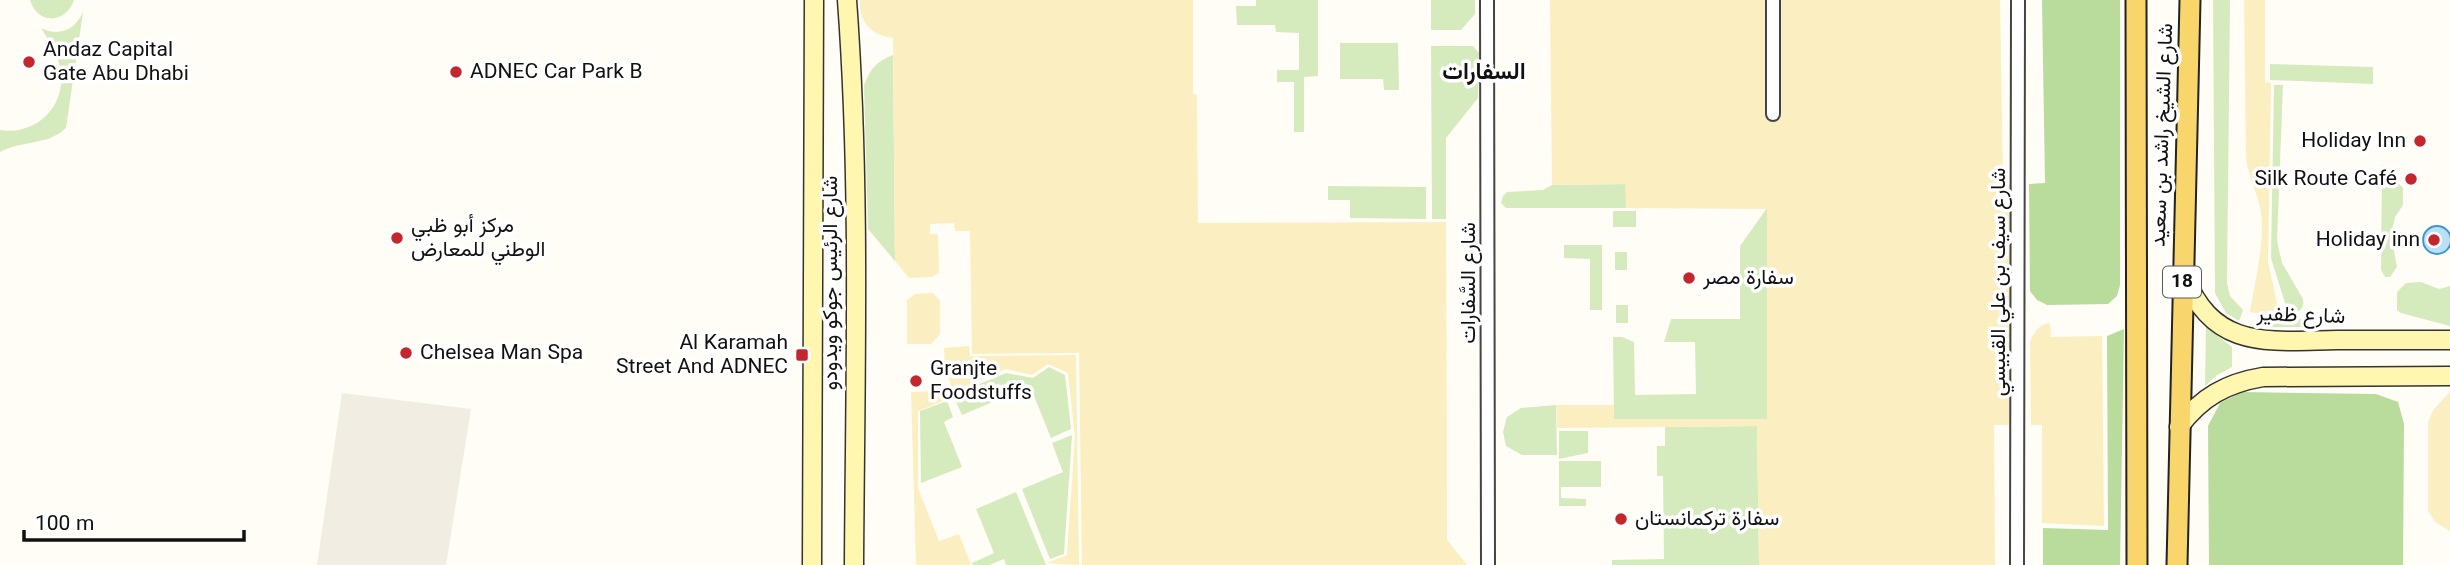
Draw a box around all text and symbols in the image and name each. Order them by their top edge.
street label: شارع الشيخ راشد بن سعيد [2143,23,2183,247]
place label: Andaz Capital Gate Abu Dhabi [43,34,189,91]
marker: Andaz Capital Gate Abu Dhabi [21,54,37,70]
district label: السفارات [1442,55,1526,91]
place label: ADNEC Car Park B [470,56,643,89]
marker: ADNEC Car Park B [448,64,464,80]
place label: Holiday Inn [2301,125,2406,158]
marker: Holiday Inn [2412,133,2428,149]
place label: Silk Route Café [2255,163,2397,196]
street label: شارع سيف بن علي القبيسي [1983,168,2016,396]
marker: Silk Route Café [2403,171,2419,187]
street label: شارع الرئيس جوكو ويدودو [815,176,848,390]
place label: مركز أبو ظبي الوطني للمعارض [411,210,545,267]
street label: شارع السَّفارات [1453,222,1486,344]
place label: Holiday inn [2316,224,2420,257]
marker: مركز أبو ظبي الوطني للمعارض [389,230,405,246]
marker: Holiday inn [2426,232,2442,248]
place label: سفارة مصر [1702,262,1794,295]
road number: 18 [2163,266,2201,298]
marker: سفارة مصر [1681,270,1697,286]
street label: شارع ظفير [2255,298,2346,334]
place label: Al Karamah Street And ADNEC [616,327,788,384]
place label: Chelsea Man Spa [420,337,583,370]
marker: Chelsea Man Spa [398,345,414,361]
marker: Al Karamah Street And ADNEC [794,347,810,363]
place label: Granjte Foodstuffs [930,353,1032,410]
marker: Granjte Foodstuffs [908,373,924,389]
scale bar [24,498,245,542]
place label: سفارة تركمانستان [1635,503,1779,536]
text: 100 m [35,508,94,541]
marker: سفارة تركمانستان [1613,511,1629,527]

